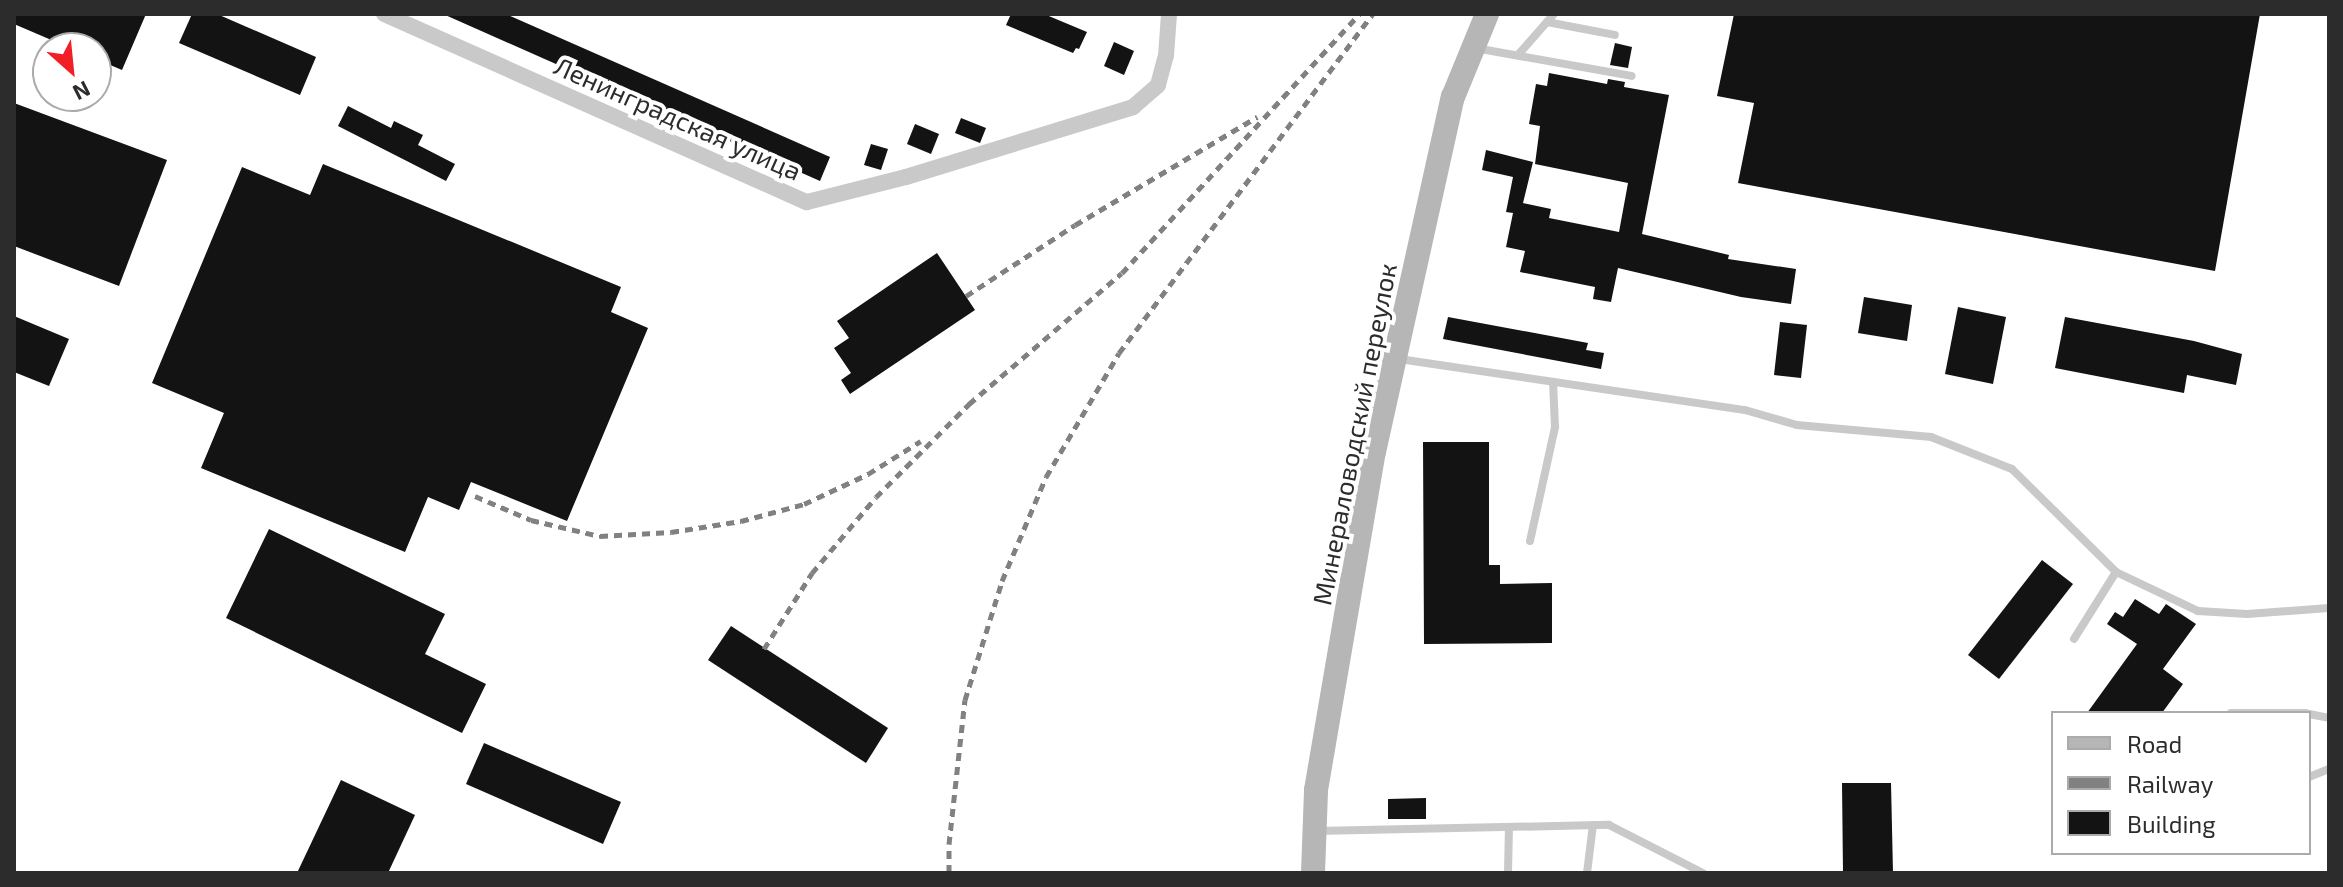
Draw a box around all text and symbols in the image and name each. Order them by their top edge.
north arrow [32,32,112,112]
street label: Ленинградская улица [550,49,806,187]
text: N [69,76,95,107]
street label: Минераловодский переулок [1306,260,1402,608]
legend [2051,711,2311,855]
text: Road [2127,729,2182,758]
text: Railway [2127,769,2213,798]
text: Building [2127,809,2216,838]

